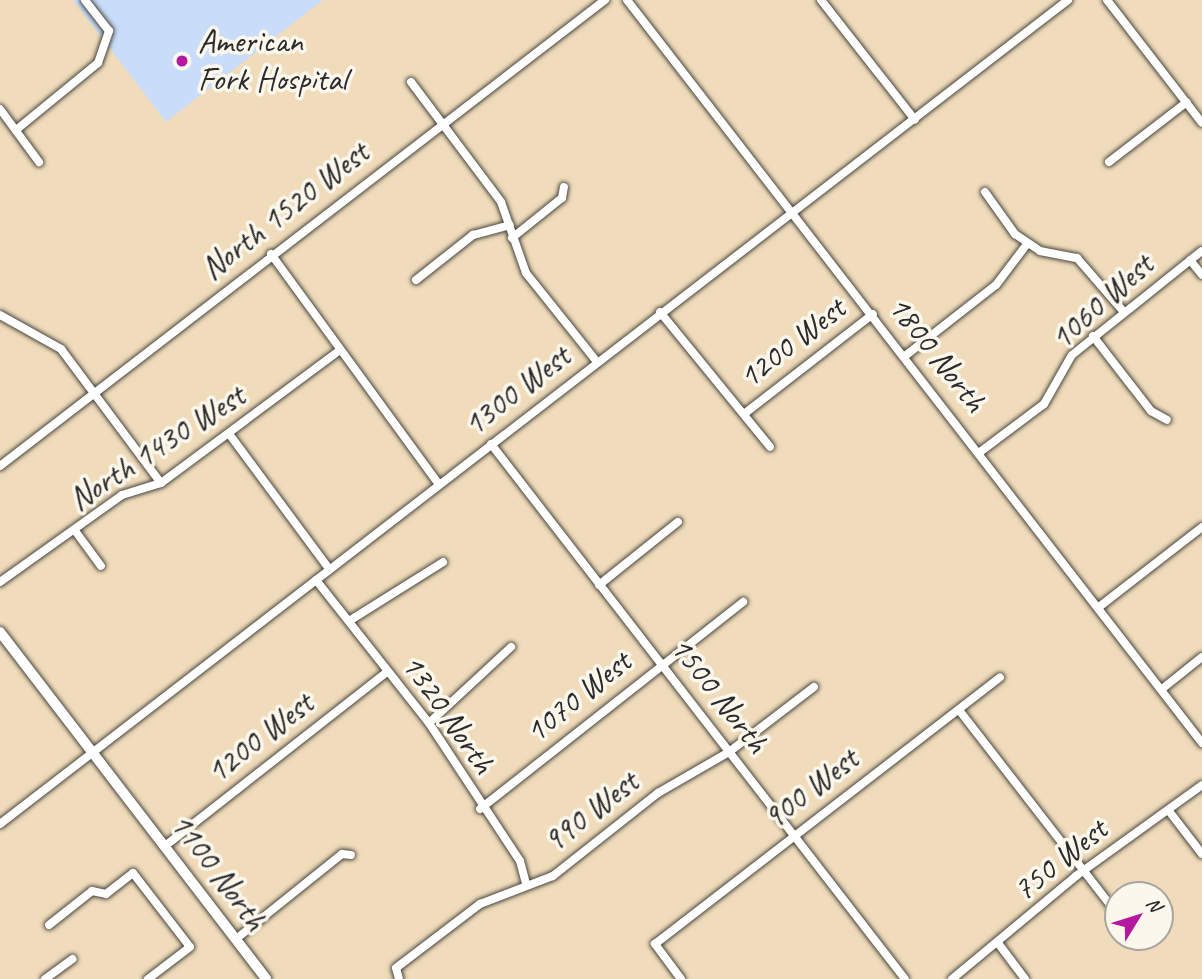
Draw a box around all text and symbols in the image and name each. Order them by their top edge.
place label: American Fork Hospital [198,22,346,100]
marker: American Fork Hospital [172,51,192,71]
street label: North 1520 West [193,133,377,289]
street label: 1060 West [1043,246,1161,358]
street label: 1800 North [879,288,995,420]
street label: 1200 West [731,289,853,397]
street label: 1300 West [456,337,578,445]
street label: North 1430 West [62,377,252,519]
street label: 1500 North [661,629,777,761]
street label: 1070 West [517,642,639,752]
street label: 1320 North [393,647,503,781]
street label: 1200 West [199,684,321,792]
street label: 900 West [756,740,866,838]
street label: 990 West [536,763,646,861]
street label: 1100 North [161,806,275,938]
street label: 750 West [1005,810,1115,910]
north arrow [1104,881,1174,951]
text: N [1141,892,1167,916]

